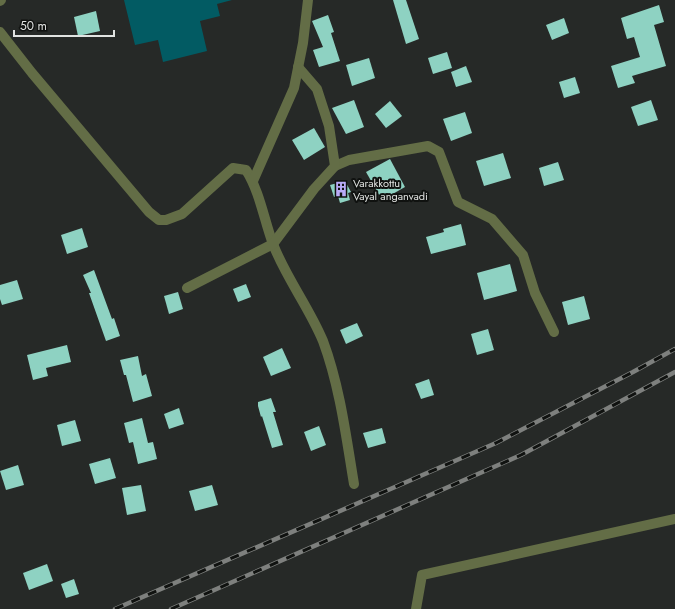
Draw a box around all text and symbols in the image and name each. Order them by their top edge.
scale bar [14,12,114,38]
text: 50 m [20,17,47,35]
place label: Varakkottu Vayal anganvadi [353,175,428,204]
building icon: Varakkottu Vayal anganvadi [332,180,350,198]

